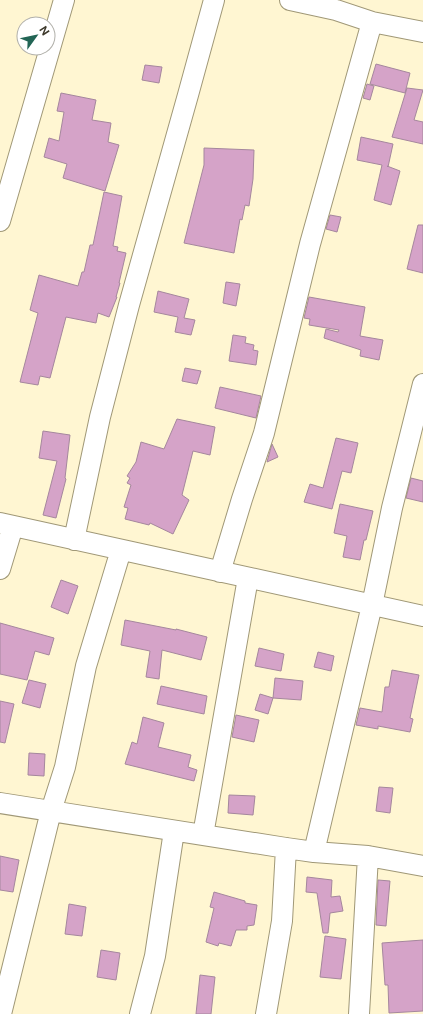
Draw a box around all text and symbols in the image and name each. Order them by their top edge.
north arrow [16,16,56,56]
text: N [37,24,52,37]

